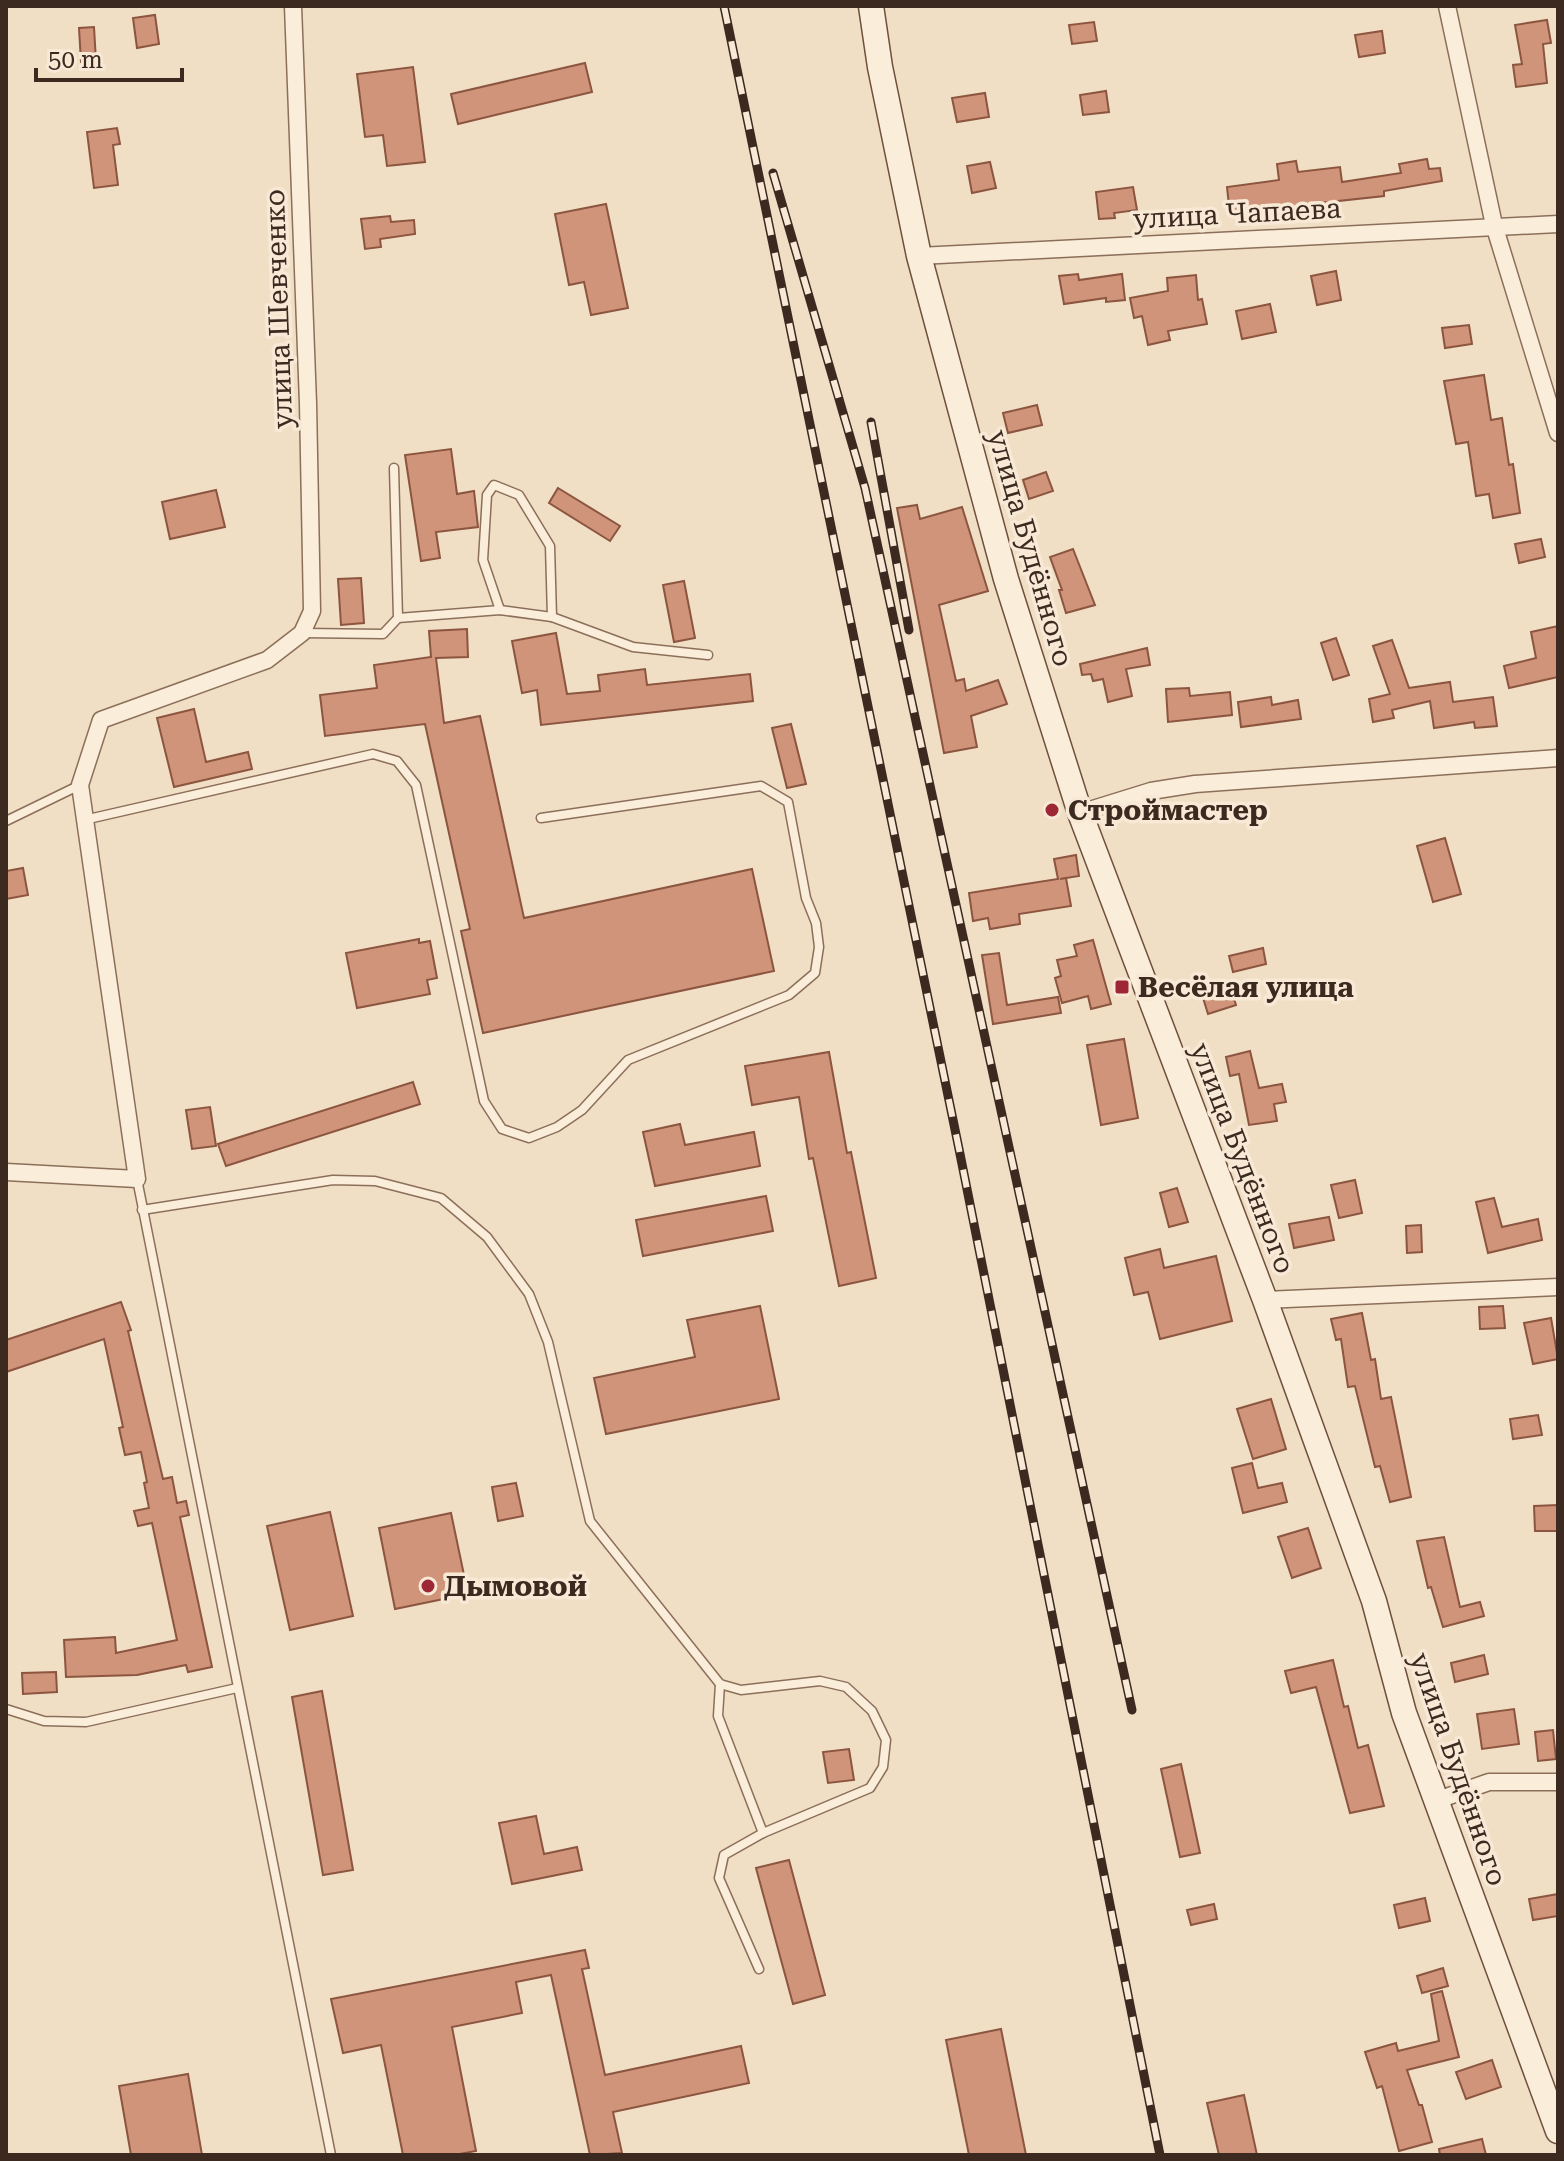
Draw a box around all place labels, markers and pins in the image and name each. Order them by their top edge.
place label: Строймастер [1068,794,1268,827]
marker: Строймастер [1043,801,1061,819]
place label: Весёлая улица [1138,971,1354,1004]
marker: Весёлая улица [1113,978,1131,996]
place label: Дымовой [444,1570,587,1603]
marker: Дымовой [419,1577,437,1595]

